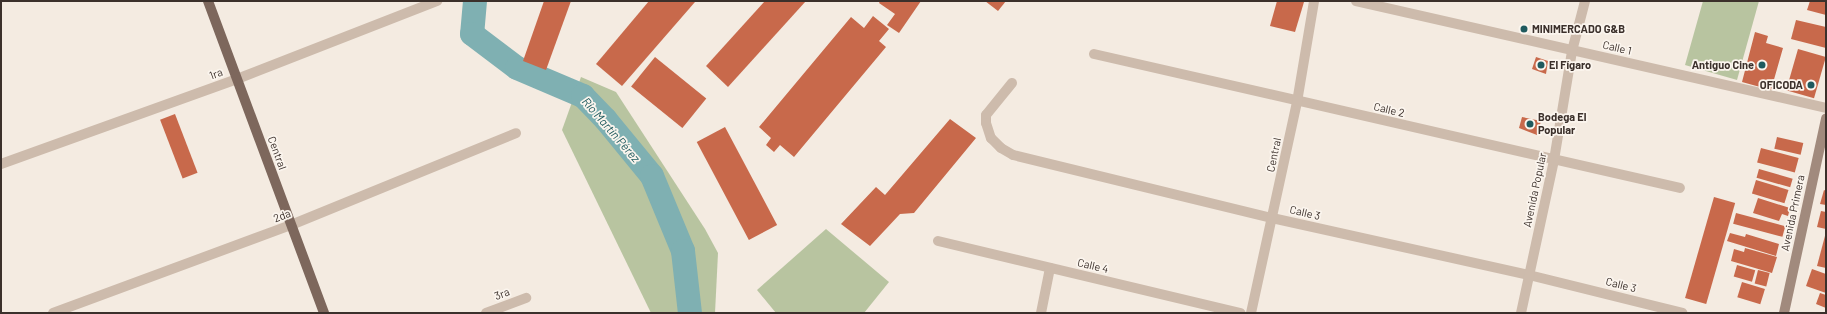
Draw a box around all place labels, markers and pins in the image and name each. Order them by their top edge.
place label: MINIMERCADO G&B [1532,22,1625,36]
marker: MINIMERCADO G&B [1519,24,1529,34]
place label: El Fígaro [1549,58,1591,72]
place label: Antiguo Cine [1692,58,1754,72]
marker: El Fígaro [1536,60,1546,70]
marker: Antiguo Cine [1757,60,1767,70]
place label: OFICODA [1760,78,1803,92]
marker: OFICODA [1806,80,1816,90]
place label: Bodega El Popular [1538,111,1586,137]
marker: Bodega El Popular [1525,119,1535,129]

